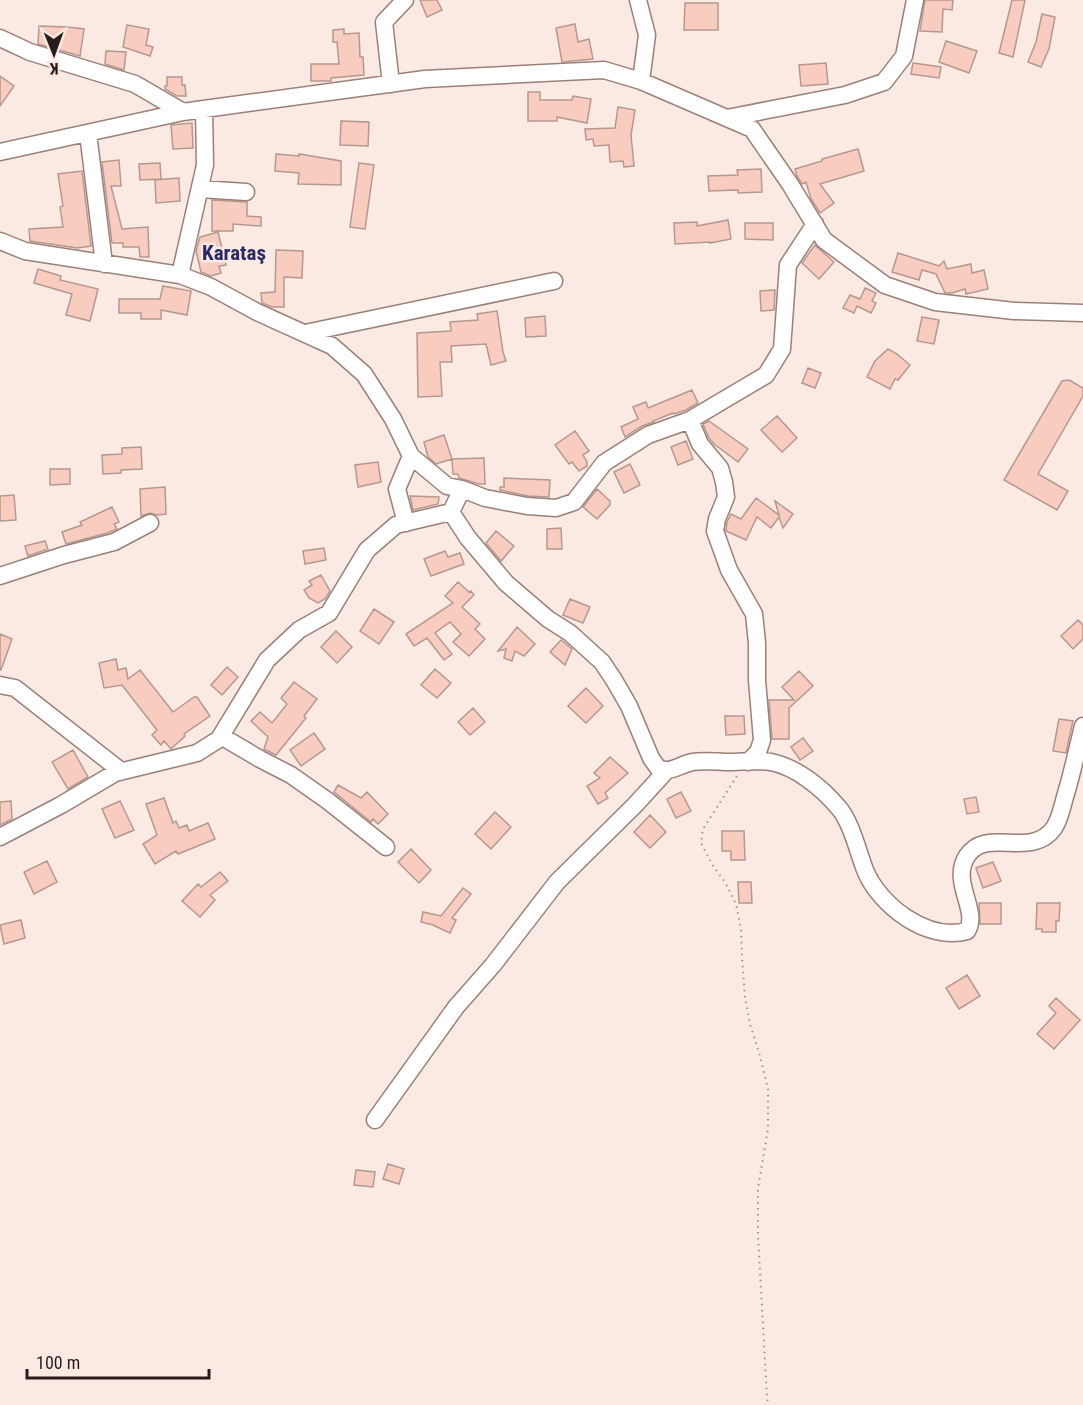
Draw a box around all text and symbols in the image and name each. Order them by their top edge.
north arrow [24,24,84,84]
text: K [50,59,59,78]
district label: Karataş [202,241,266,265]
scale bar [27,1342,208,1380]
text: 100 m [36,1352,80,1373]

